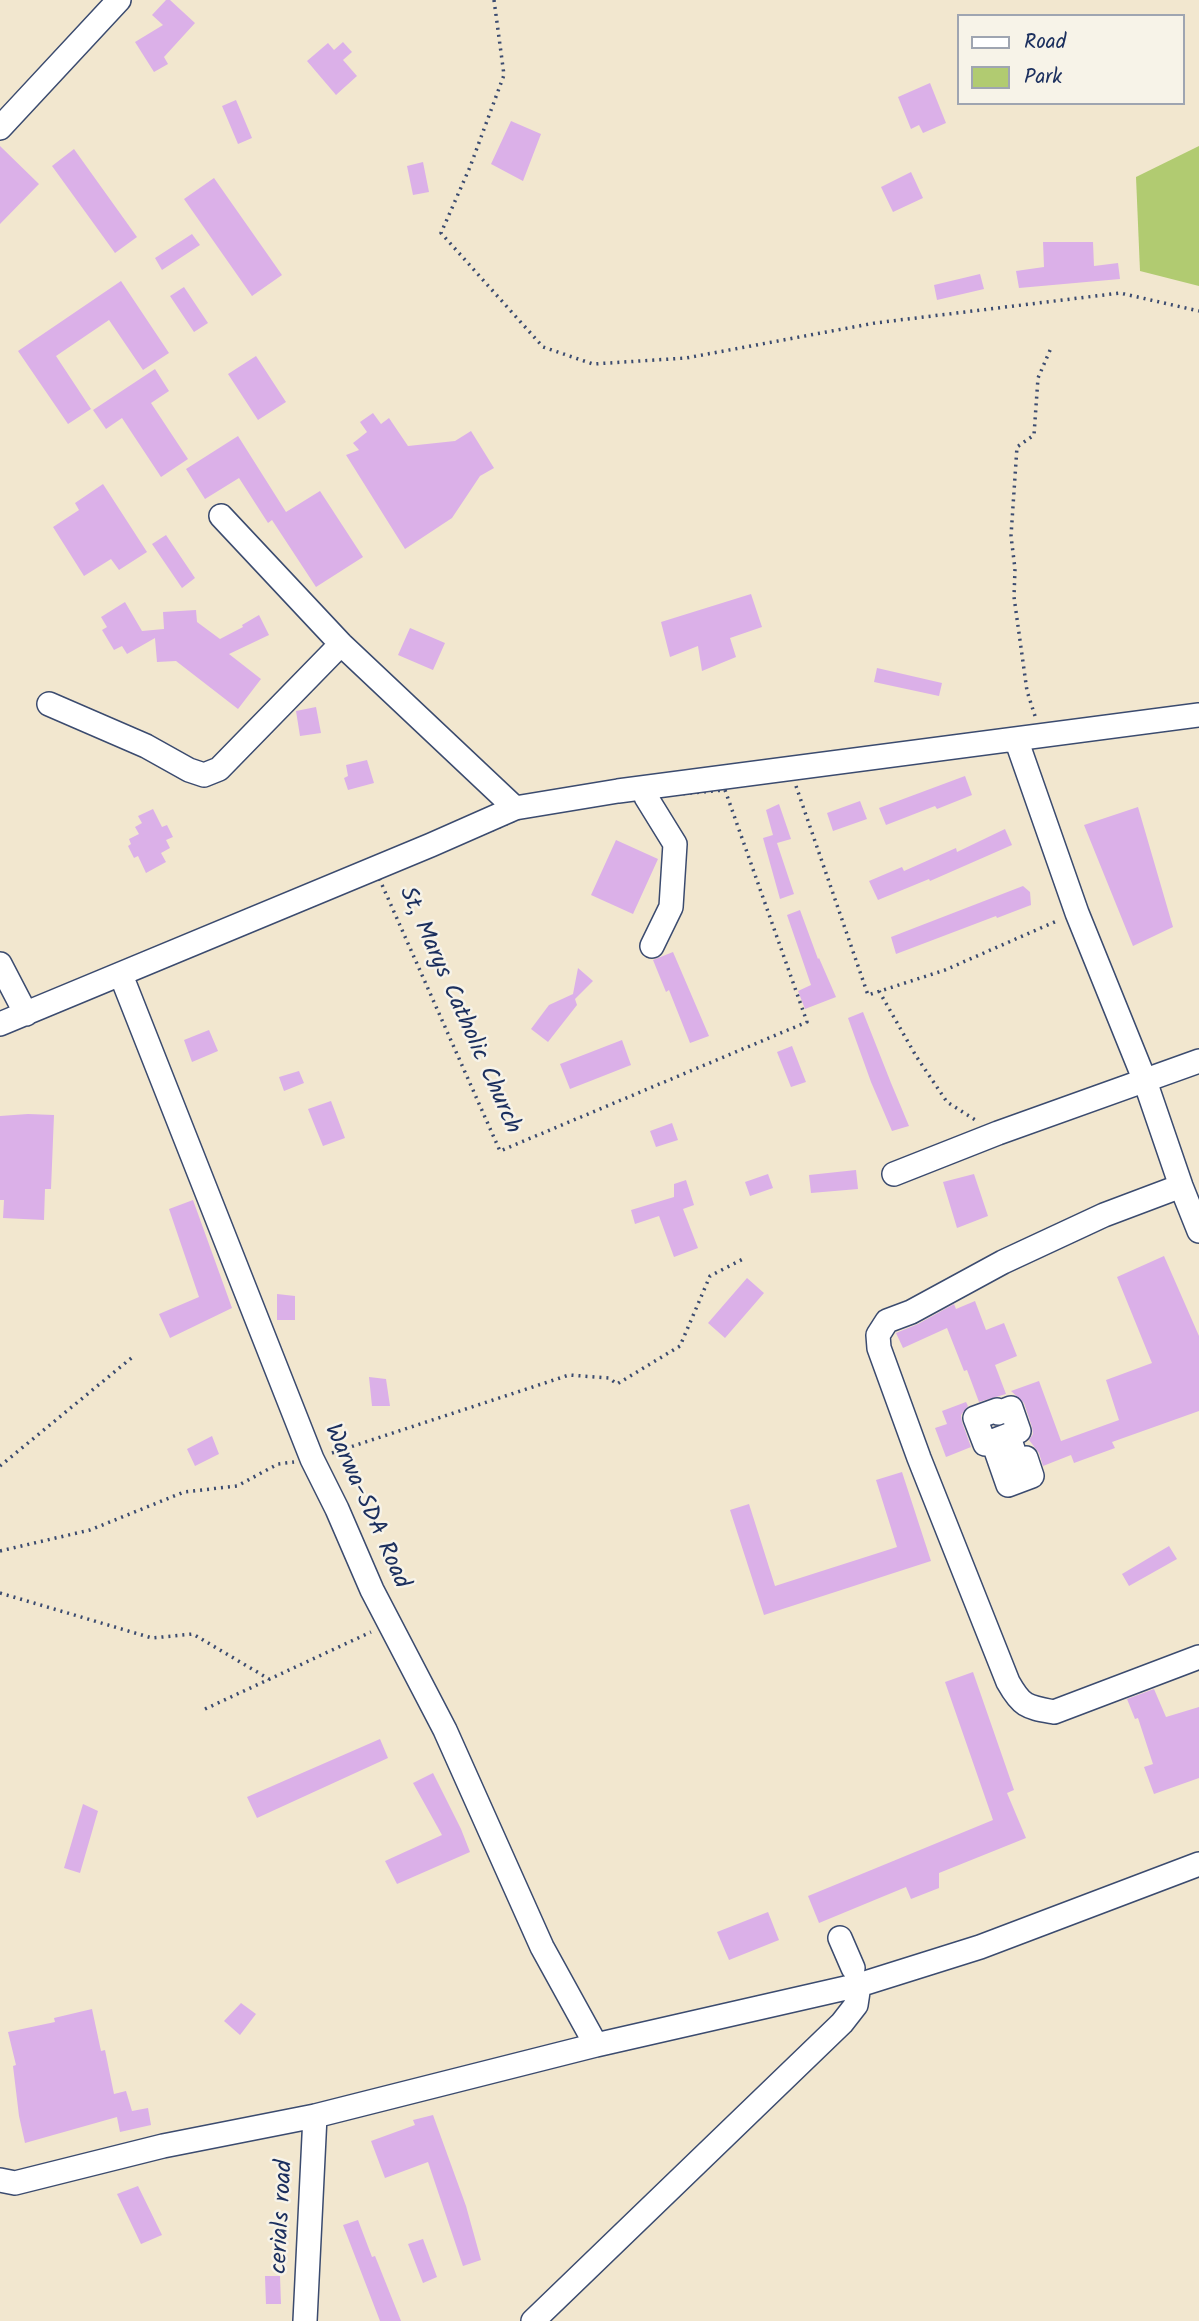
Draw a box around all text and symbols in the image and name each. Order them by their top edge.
legend [958,14,1185,105]
text: Road [1024,26,1066,59]
text: Park [1024,61,1062,94]
street label: St, Marys Catholic Church [391,883,525,1139]
street label: Warwa-SDA Road [316,1420,414,1594]
street label: cerials road [267,2159,301,2275]

